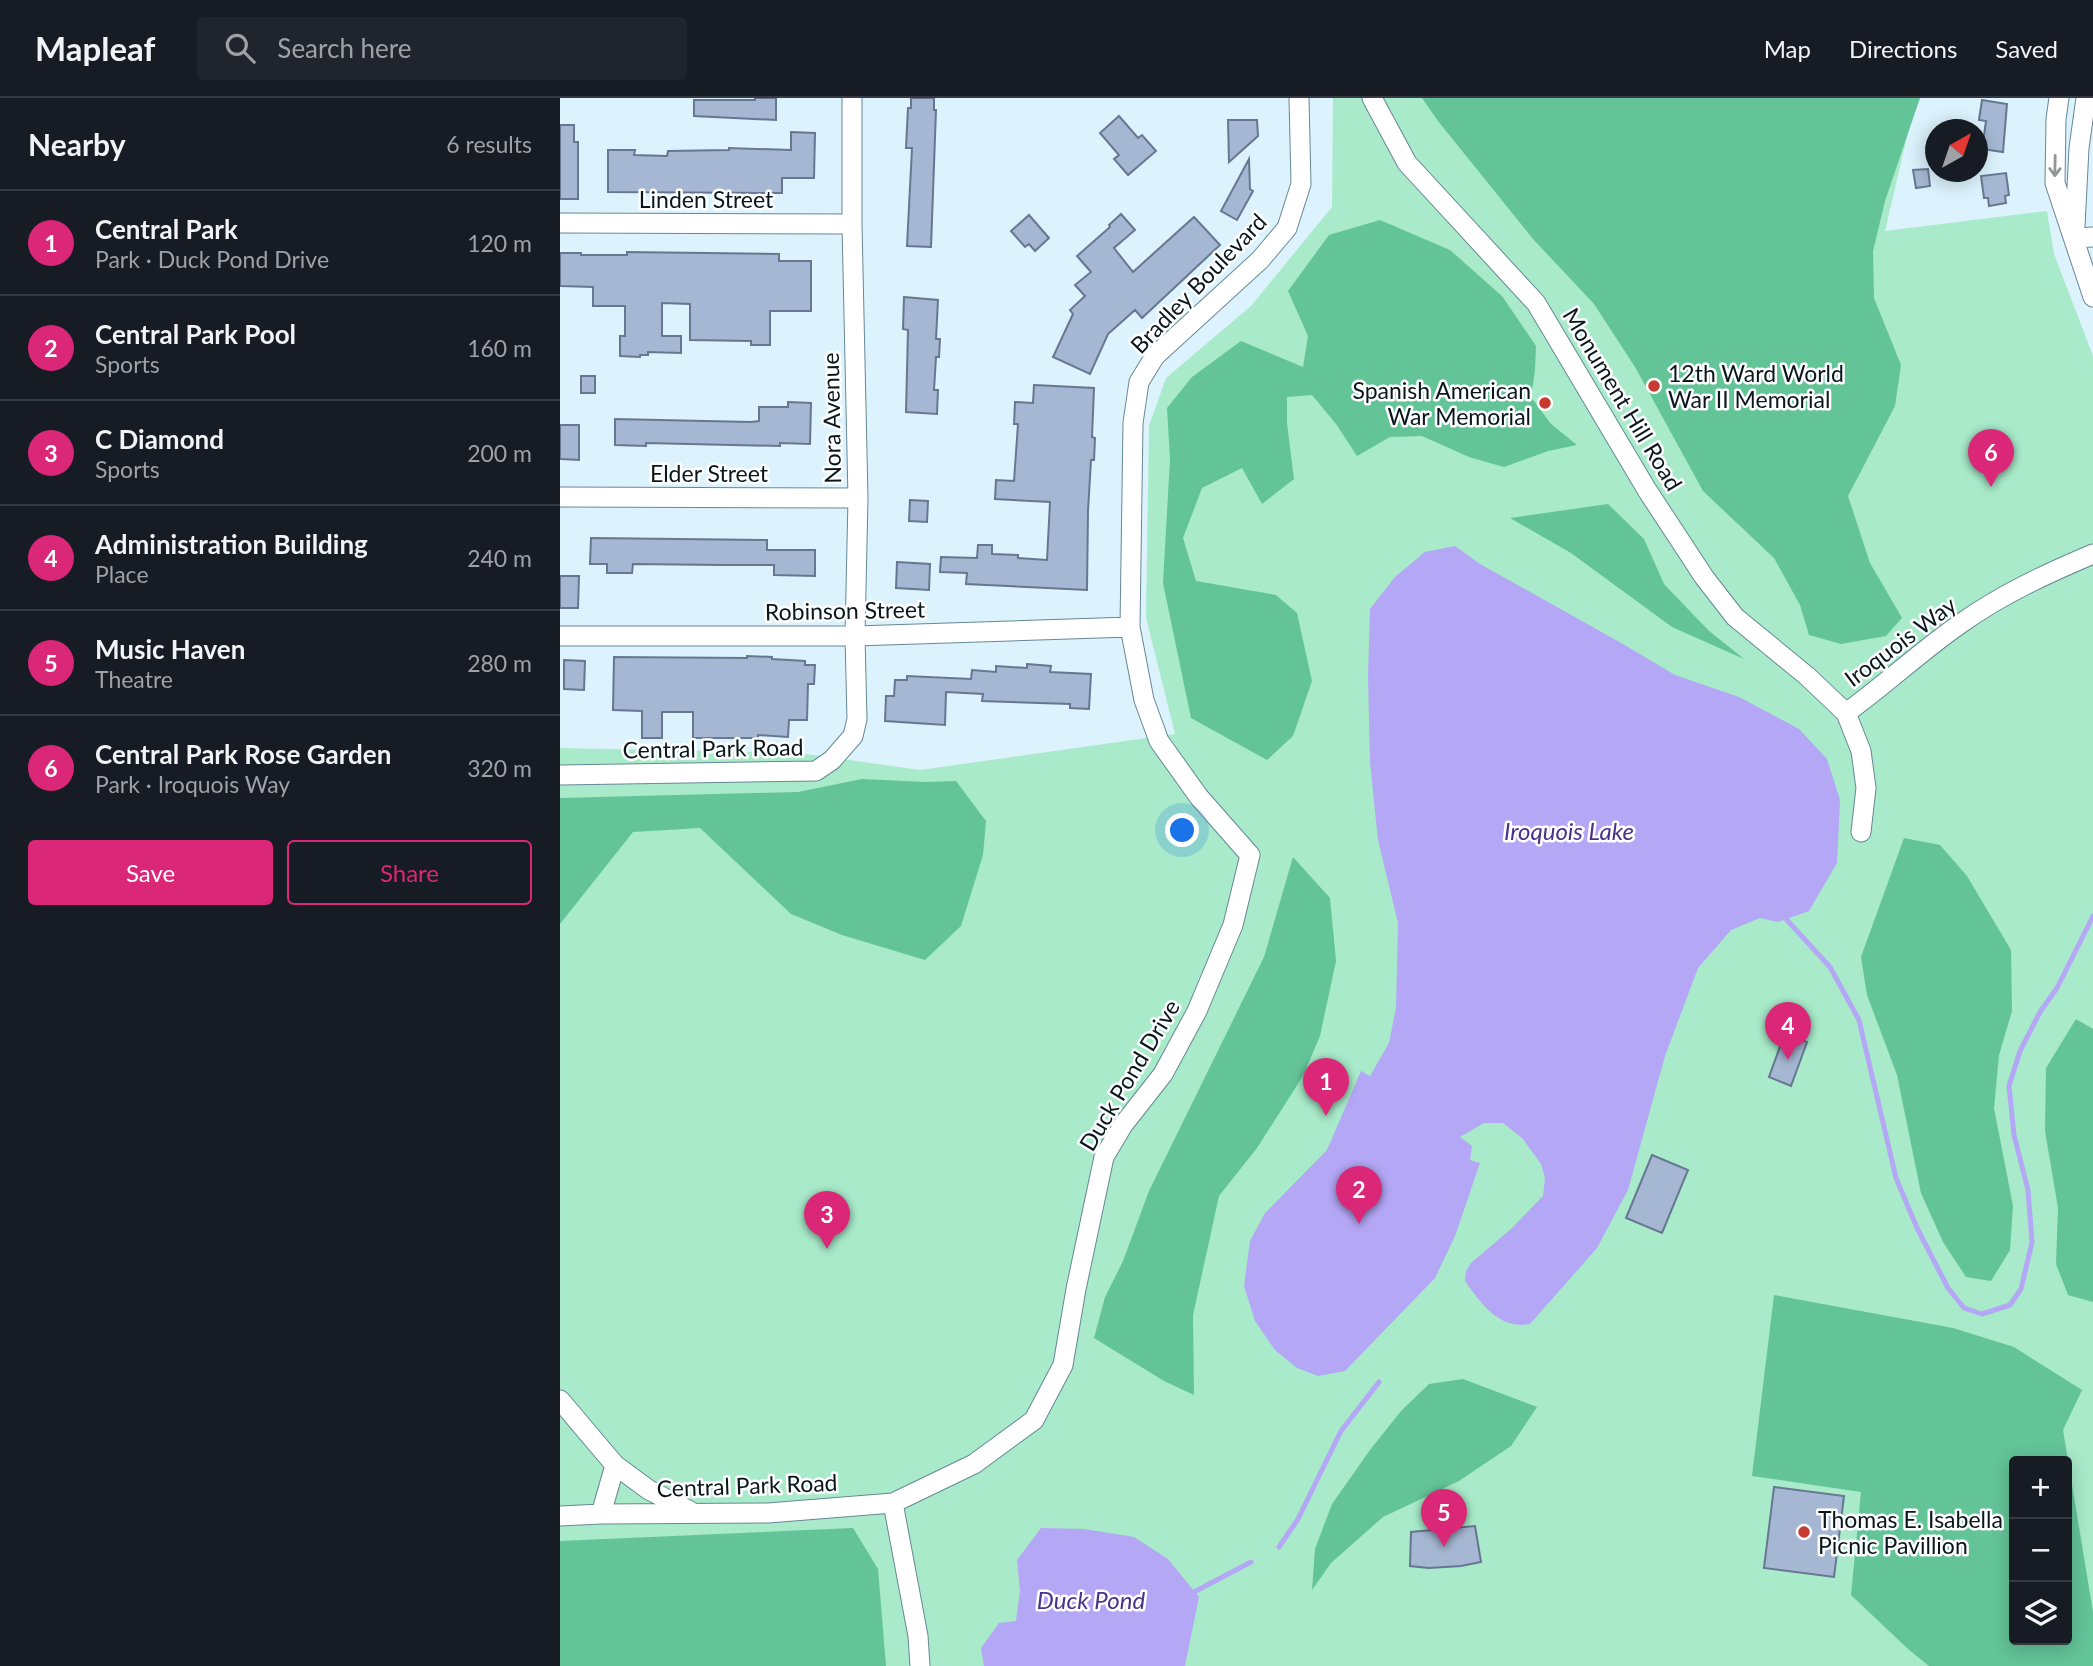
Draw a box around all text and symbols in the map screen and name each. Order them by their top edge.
search box [197,17,687,80]
text: Mapleaf [35,28,155,68]
icon: search [221,29,259,67]
text: Search here [277,32,411,64]
text: Map [1764,34,1811,63]
text: Directions [1849,34,1957,63]
text: Saved [1995,34,2058,63]
north arrow [1925,119,1988,182]
text: Nearby [28,126,126,162]
text: 6 results [446,130,532,158]
one-way arrow [2048,154,2062,177]
street label: Linden Street [639,185,774,213]
street label: Bradley Boulevard [1124,207,1272,359]
text: Central Park [95,213,238,245]
text: 1 [44,229,58,257]
text: 120 m [467,229,532,257]
text: Park · Duck Pond Drive [95,245,329,273]
street label: Monument Hill Road [1557,303,1689,495]
text: Central Park Pool [95,318,296,350]
text: 2 [44,334,58,362]
text: 160 m [467,334,532,362]
text: Sports [95,350,160,378]
street label: Nora Avenue [816,352,846,484]
place label: 12th Ward World War II Memorial [1668,359,1844,413]
place label: Spanish American War Memorial [1352,376,1531,430]
marker: 12th Ward World War II Memorial [1646,378,1662,394]
marker: Spanish American War Memorial [1537,395,1553,411]
text: C Diamond [95,423,224,455]
pin: 6 [1968,429,2014,487]
text: 3 [44,439,58,467]
text: 200 m [467,439,532,467]
text: Sports [95,455,160,483]
street label: Elder Street [650,459,769,487]
text: Administration Building [95,528,368,560]
text: 4 [44,544,58,572]
text: 240 m [467,544,532,572]
text: Place [95,560,149,588]
street label: Iroquois Way [1839,590,1961,692]
street label: Robinson Street [765,595,926,625]
text: Music Haven [95,633,245,665]
text: 5 [44,649,58,677]
text: 280 m [467,649,532,677]
text: Theatre [95,665,173,693]
street label: Central Park Road [622,732,804,764]
text: Central Park Rose Garden [95,738,391,770]
text: 6 [44,754,58,782]
text: 320 m [467,754,532,782]
text: Park · Iroquois Way [95,770,290,798]
your location [1165,813,1199,847]
water label: Iroquois Lake [1504,816,1634,845]
button: Save [28,840,273,905]
button: Share [287,840,532,905]
street label: Duck Pond Drive [1073,994,1185,1156]
pin: 4 [1765,1002,1811,1060]
pin: 1 [1303,1058,1349,1116]
pin: 2 [1336,1166,1382,1224]
pin: 3 [804,1191,850,1249]
map controls [2009,1456,2072,1645]
button: + [2009,1456,2072,1519]
street label: Central Park Road [656,1468,838,1502]
pin: 5 [1421,1489,1467,1547]
place label: Thomas E. Isabella Picnic Pavillion [1818,1505,2003,1559]
button: − [2009,1519,2072,1582]
marker: Thomas E. Isabella Picnic Pavillion [1796,1524,1812,1540]
button: layers [2009,1582,2072,1645]
water label: Duck Pond [1037,1585,1145,1614]

